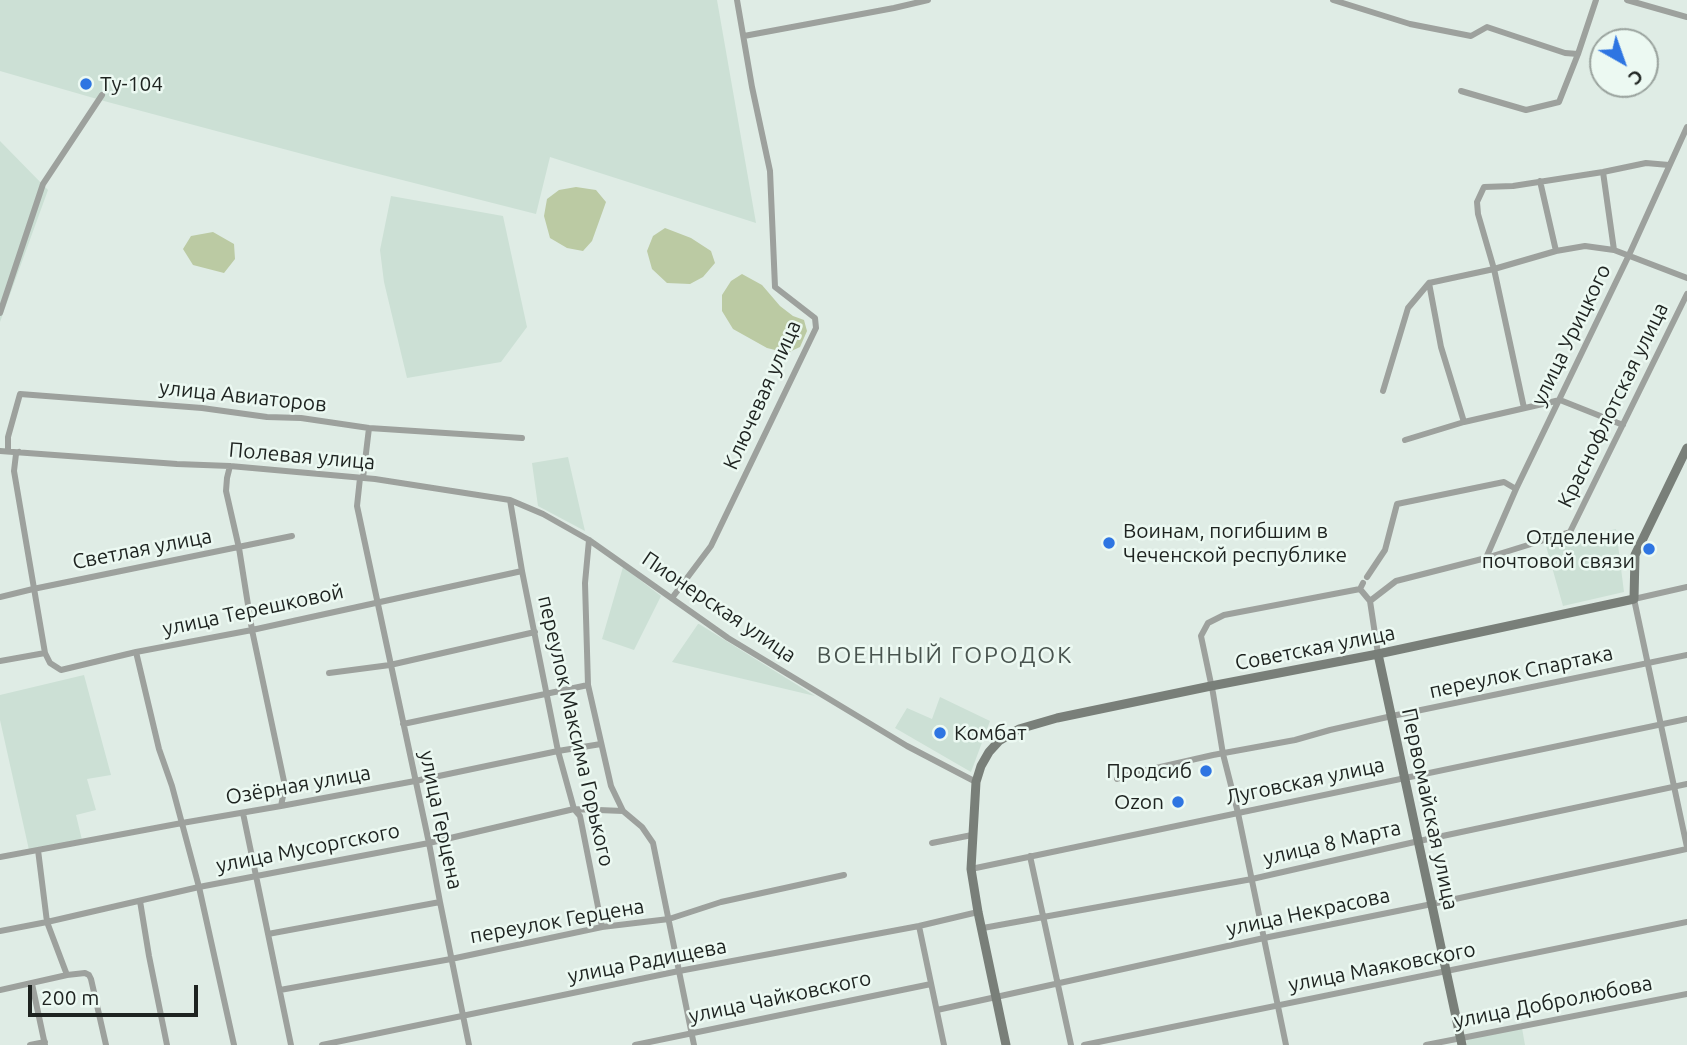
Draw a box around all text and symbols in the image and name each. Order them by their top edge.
north arrow [1589,28,1659,98]
text: С [1624,65,1648,90]
place label: Ту-104 [100,71,163,97]
marker: Ту-104 [78,76,94,92]
street label: улица Урицкого [1526,260,1616,410]
street label: Краснофлотская улица [1552,298,1674,512]
street label: Ключевая улица [718,316,806,474]
street label: улица Авиаторов [158,375,328,417]
street label: Полевая улица [228,437,376,475]
place label: Воинам, погибшим в Чеченской республике [1123,518,1347,568]
street label: Светлая улица [70,523,214,575]
place label: Отделение почтовой связи [1482,524,1635,574]
marker: Воинам, погибшим в Чеченской республике [1101,535,1117,551]
marker: Отделение почтовой связи [1641,541,1657,557]
street label: Пионерская улица [637,546,801,668]
street label: улица Терешковой [160,578,346,642]
street label: переулок Максима Горького [533,593,619,869]
street label: Советская улица [1233,620,1397,676]
street label: переулок Спартака [1427,640,1615,704]
district label: ВОЕННЫЙ ГОРОДОК [819,641,1071,669]
street label: Первомайская улица [1396,706,1464,912]
place label: Комбат [954,720,1026,746]
marker: Комбат [932,725,948,741]
street label: улица Герцена [414,748,468,892]
street label: Луговская улица [1223,752,1387,810]
place label: Продсиб [1106,758,1192,784]
street label: Озёрная улица [223,760,373,810]
marker: Продсиб [1198,763,1214,779]
place label: Ozon [1114,789,1164,815]
marker: Ozon [1170,794,1186,810]
street label: улица 8 Марта [1261,815,1403,871]
street label: улица Мусоргского [214,818,402,878]
street label: улица Некрасова [1224,882,1392,942]
street label: переулок Герцена [468,893,646,949]
street label: улица Радищева [565,933,729,989]
street label: улица Маяковского [1286,936,1478,998]
street label: улица Чайковского [686,965,874,1029]
street label: улица Добролюбова [1451,970,1655,1034]
scale bar [32,972,201,1016]
text: 200 m [41,985,99,1009]

